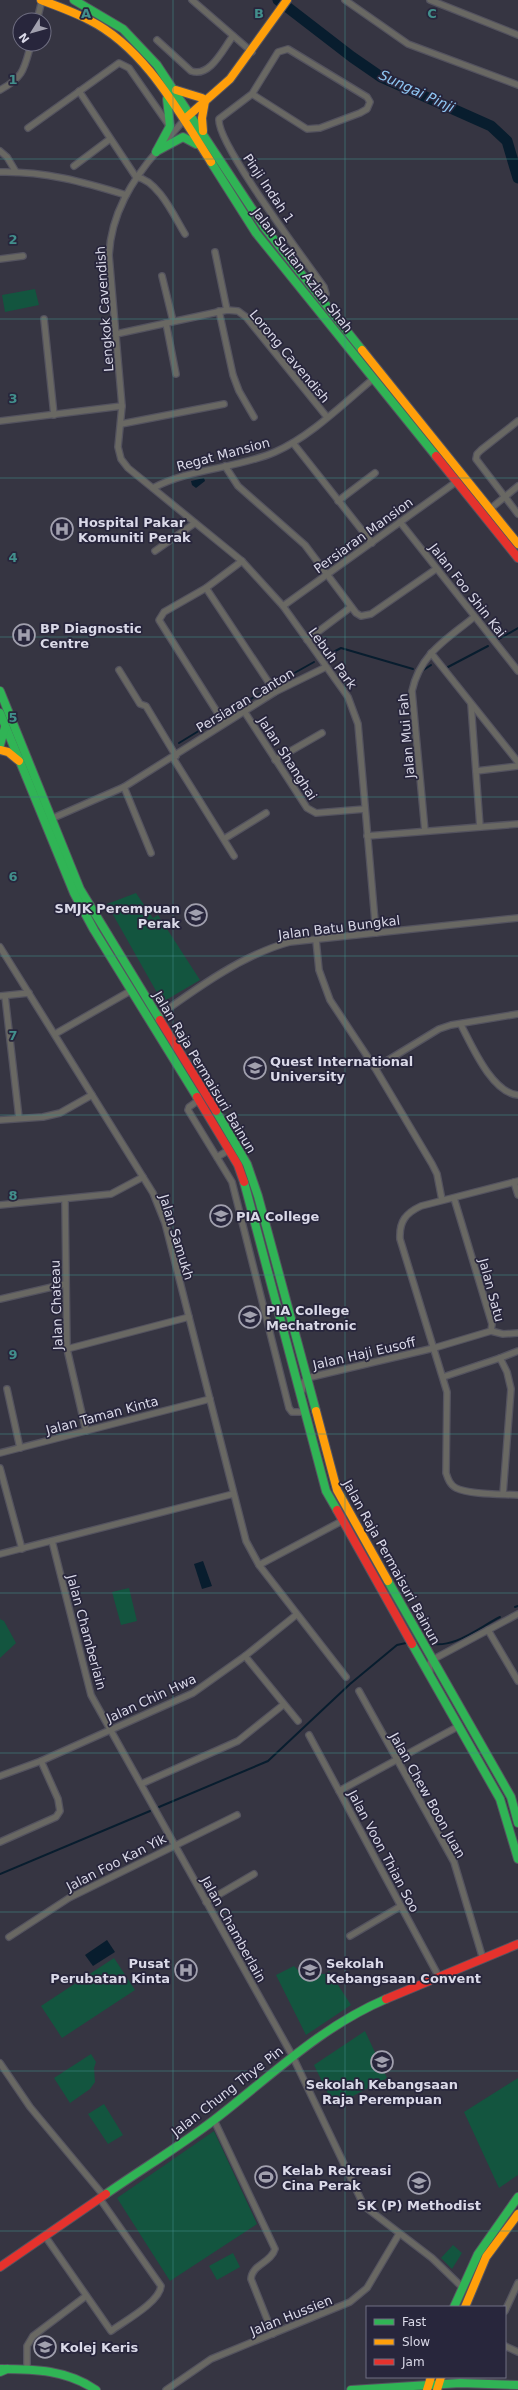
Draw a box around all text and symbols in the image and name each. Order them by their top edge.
text: A [81,6,91,21]
text: B [254,6,264,21]
text: C [427,6,437,21]
north arrow [12,12,52,52]
text: N [16,30,32,45]
water label: Sungai Pinji [377,67,457,115]
text: 1 [8,72,18,87]
street label: Pinji Indah 1 [240,151,297,226]
street label: Jalan Sultan Azlan Shah [249,204,356,335]
text: 2 [8,232,18,247]
street label: Lengkok Cavendish [93,246,116,372]
street label: Lorong Cavendish [246,307,333,406]
text: 3 [8,391,18,406]
street label: Regat Mansion [175,435,271,474]
street label: Persiaran Mansion [311,494,416,576]
place label: Hospital Pakar Komuniti Perak [78,515,191,545]
hospital icon: Hospital Pakar Komuniti Perak [49,516,75,542]
street label: Jalan Foo Shin Kai [426,540,509,640]
text: 4 [8,550,18,565]
place label: BP Diagnostic Centre [40,621,142,651]
hospital icon: BP Diagnostic Centre [11,622,37,648]
street label: Lebuh Park [305,625,360,692]
street label: Persiaran Canton [194,665,297,736]
street label: Jalan Mui Fah [395,693,418,780]
text: 5 [8,710,18,725]
street label: Jalan Shanghai [254,713,320,803]
text: 6 [8,869,18,884]
place label: SMJK Perempuan Perak [55,901,180,931]
school or university icon: SMJK Perempuan Perak [183,902,209,928]
street label: Jalan Batu Bungkal [276,913,401,943]
street label: Jalan Raja Permaisuri Bainun [150,988,259,1156]
text: 7 [8,1028,18,1043]
place label: Quest International University [270,1054,413,1084]
school or university icon: Quest International University [242,1055,268,1081]
text: 8 [8,1188,18,1203]
street label: Jalan Samukh [156,1192,197,1282]
school or university icon: PIA College [208,1203,234,1229]
place label: PIA College [236,1209,319,1224]
street label: Jalan Satu [476,1256,507,1324]
street label: Jalan Chateau [47,1260,66,1351]
place label: PIA College Mechatronic [266,1303,356,1333]
school or university icon: PIA College Mechatronic [237,1304,263,1330]
street label: Jalan Haji Eusoff [310,1334,418,1373]
text: 9 [8,1347,18,1362]
street label: Jalan Taman Kinta [43,1393,160,1438]
street label: Jalan Raja Permaisuri Bainun [339,1476,443,1647]
street label: Jalan Chamberlain [64,1572,109,1691]
street label: Jalan Chin Hwa [103,1671,199,1726]
street label: Jalan Chew Boon Juan [386,1729,468,1861]
street label: Jalan Voon Thian Soo [344,1787,422,1915]
street label: Jalan Foo Kan Yik [63,1831,169,1895]
street label: Jalan Chamberlain [198,1873,269,1985]
place label: Pusat Perubatan Kinta [50,1956,170,1986]
place label: Sekolah Kebangsaan Convent [326,1956,481,1986]
hospital icon: Pusat Perubatan Kinta [173,1957,199,1983]
school or university icon: Sekolah Kebangsaan Convent [297,1957,323,1983]
street label: Jalan Chung Thye Pin [168,2043,286,2140]
school or university icon: Sekolah Kebangsaan Raja Perempuan [369,2049,395,2075]
place label: Sekolah Kebangsaan Raja Perempuan [306,2077,458,2107]
place label: Kelab Rekreasi Cina Perak [282,2163,391,2193]
sports icon: Kelab Rekreasi Cina Perak [253,2164,279,2190]
school or university icon: SK (P) Methodist [406,2170,432,2196]
place label: SK (P) Methodist [357,2198,481,2213]
street label: Jalan Hussien [247,2292,334,2339]
legend [366,2306,506,2378]
text: Fast [402,2315,426,2329]
school or university icon: Kolej Keris [32,2334,58,2360]
text: Slow [402,2335,430,2349]
place label: Kolej Keris [60,2340,139,2355]
text: Jam [401,2355,425,2369]

